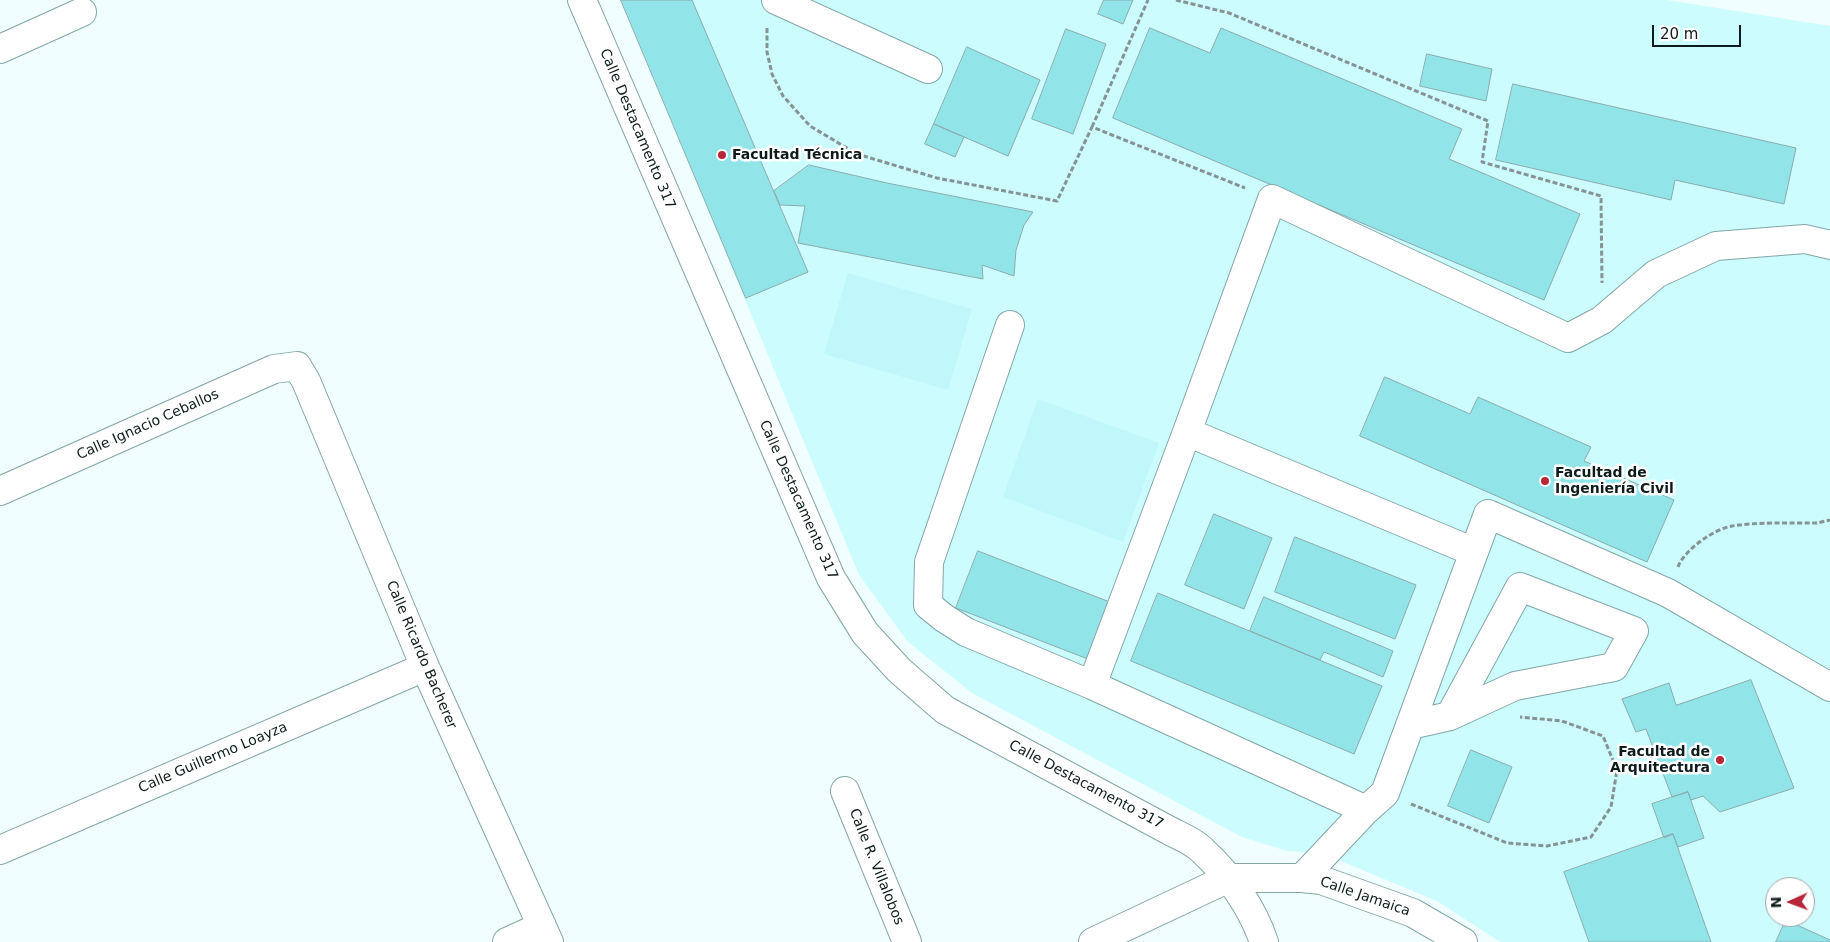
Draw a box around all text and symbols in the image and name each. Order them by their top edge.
scale bar [1655,15,1744,47]
text: 20 m [1660,25,1698,43]
street label: Calle Destacamento 317 [596,46,678,212]
place label: Facultad Técnica [732,147,862,163]
marker: Facultad Técnica [716,149,728,161]
street label: Calle Ignacio Ceballos [74,386,222,464]
street label: Calle Destacamento 317 [755,418,841,582]
place label: Facultad de Ingeniería Civil [1555,465,1674,498]
marker: Facultad de Ingeniería Civil [1539,475,1551,487]
street label: Calle Ricardo Bacherer [382,578,460,732]
street label: Calle Guillermo Loayza [136,719,290,797]
street label: Calle Destacamento 317 [1006,737,1166,833]
place label: Facultad de Arquitectura [1610,744,1710,776]
marker: Facultad de Arquitectura [1714,754,1726,766]
street label: Calle R. Villalobos [845,806,907,928]
street label: Calle Jamaica [1318,874,1412,920]
north arrow [1765,877,1815,927]
text: N [1768,896,1784,909]

